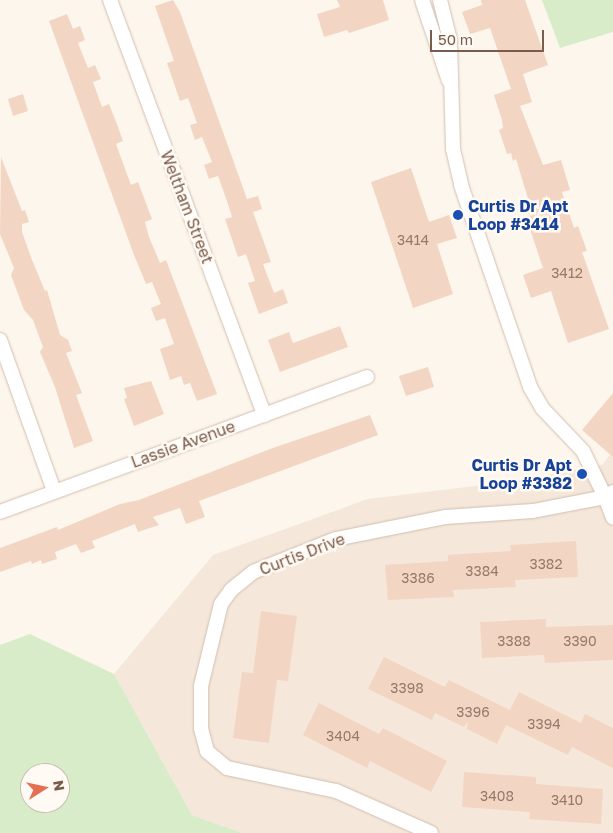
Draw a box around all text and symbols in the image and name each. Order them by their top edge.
scale bar [433,20,547,52]
text: 50 m [438,30,473,48]
street label: Weltham Street [157,148,217,266]
place label: Curtis Dr Apt Loop #3414 [468,196,568,234]
marker: Curtis Dr Apt Loop #3414 [452,209,464,221]
house number: 3414 [397,232,429,248]
house number: 3412 [551,265,583,281]
street label: Lassie Avenue [128,416,238,472]
place label: Curtis Dr Apt Loop #3382 [472,455,572,493]
marker: Curtis Dr Apt Loop #3382 [576,468,588,480]
street label: Curtis Drive [257,529,347,579]
house number: 3382 [529,556,563,572]
house number: 3384 [465,563,499,579]
house number: 3386 [401,570,435,586]
house number: 3388 [497,633,531,649]
house number: 3390 [563,633,597,649]
house number: 3398 [390,680,424,696]
house number: 3396 [456,704,490,720]
house number: 3394 [527,716,561,732]
house number: 3404 [326,728,360,744]
north arrow [20,763,70,813]
text: N [50,779,69,792]
house number: 3408 [480,788,514,804]
house number: 3410 [551,792,583,808]

